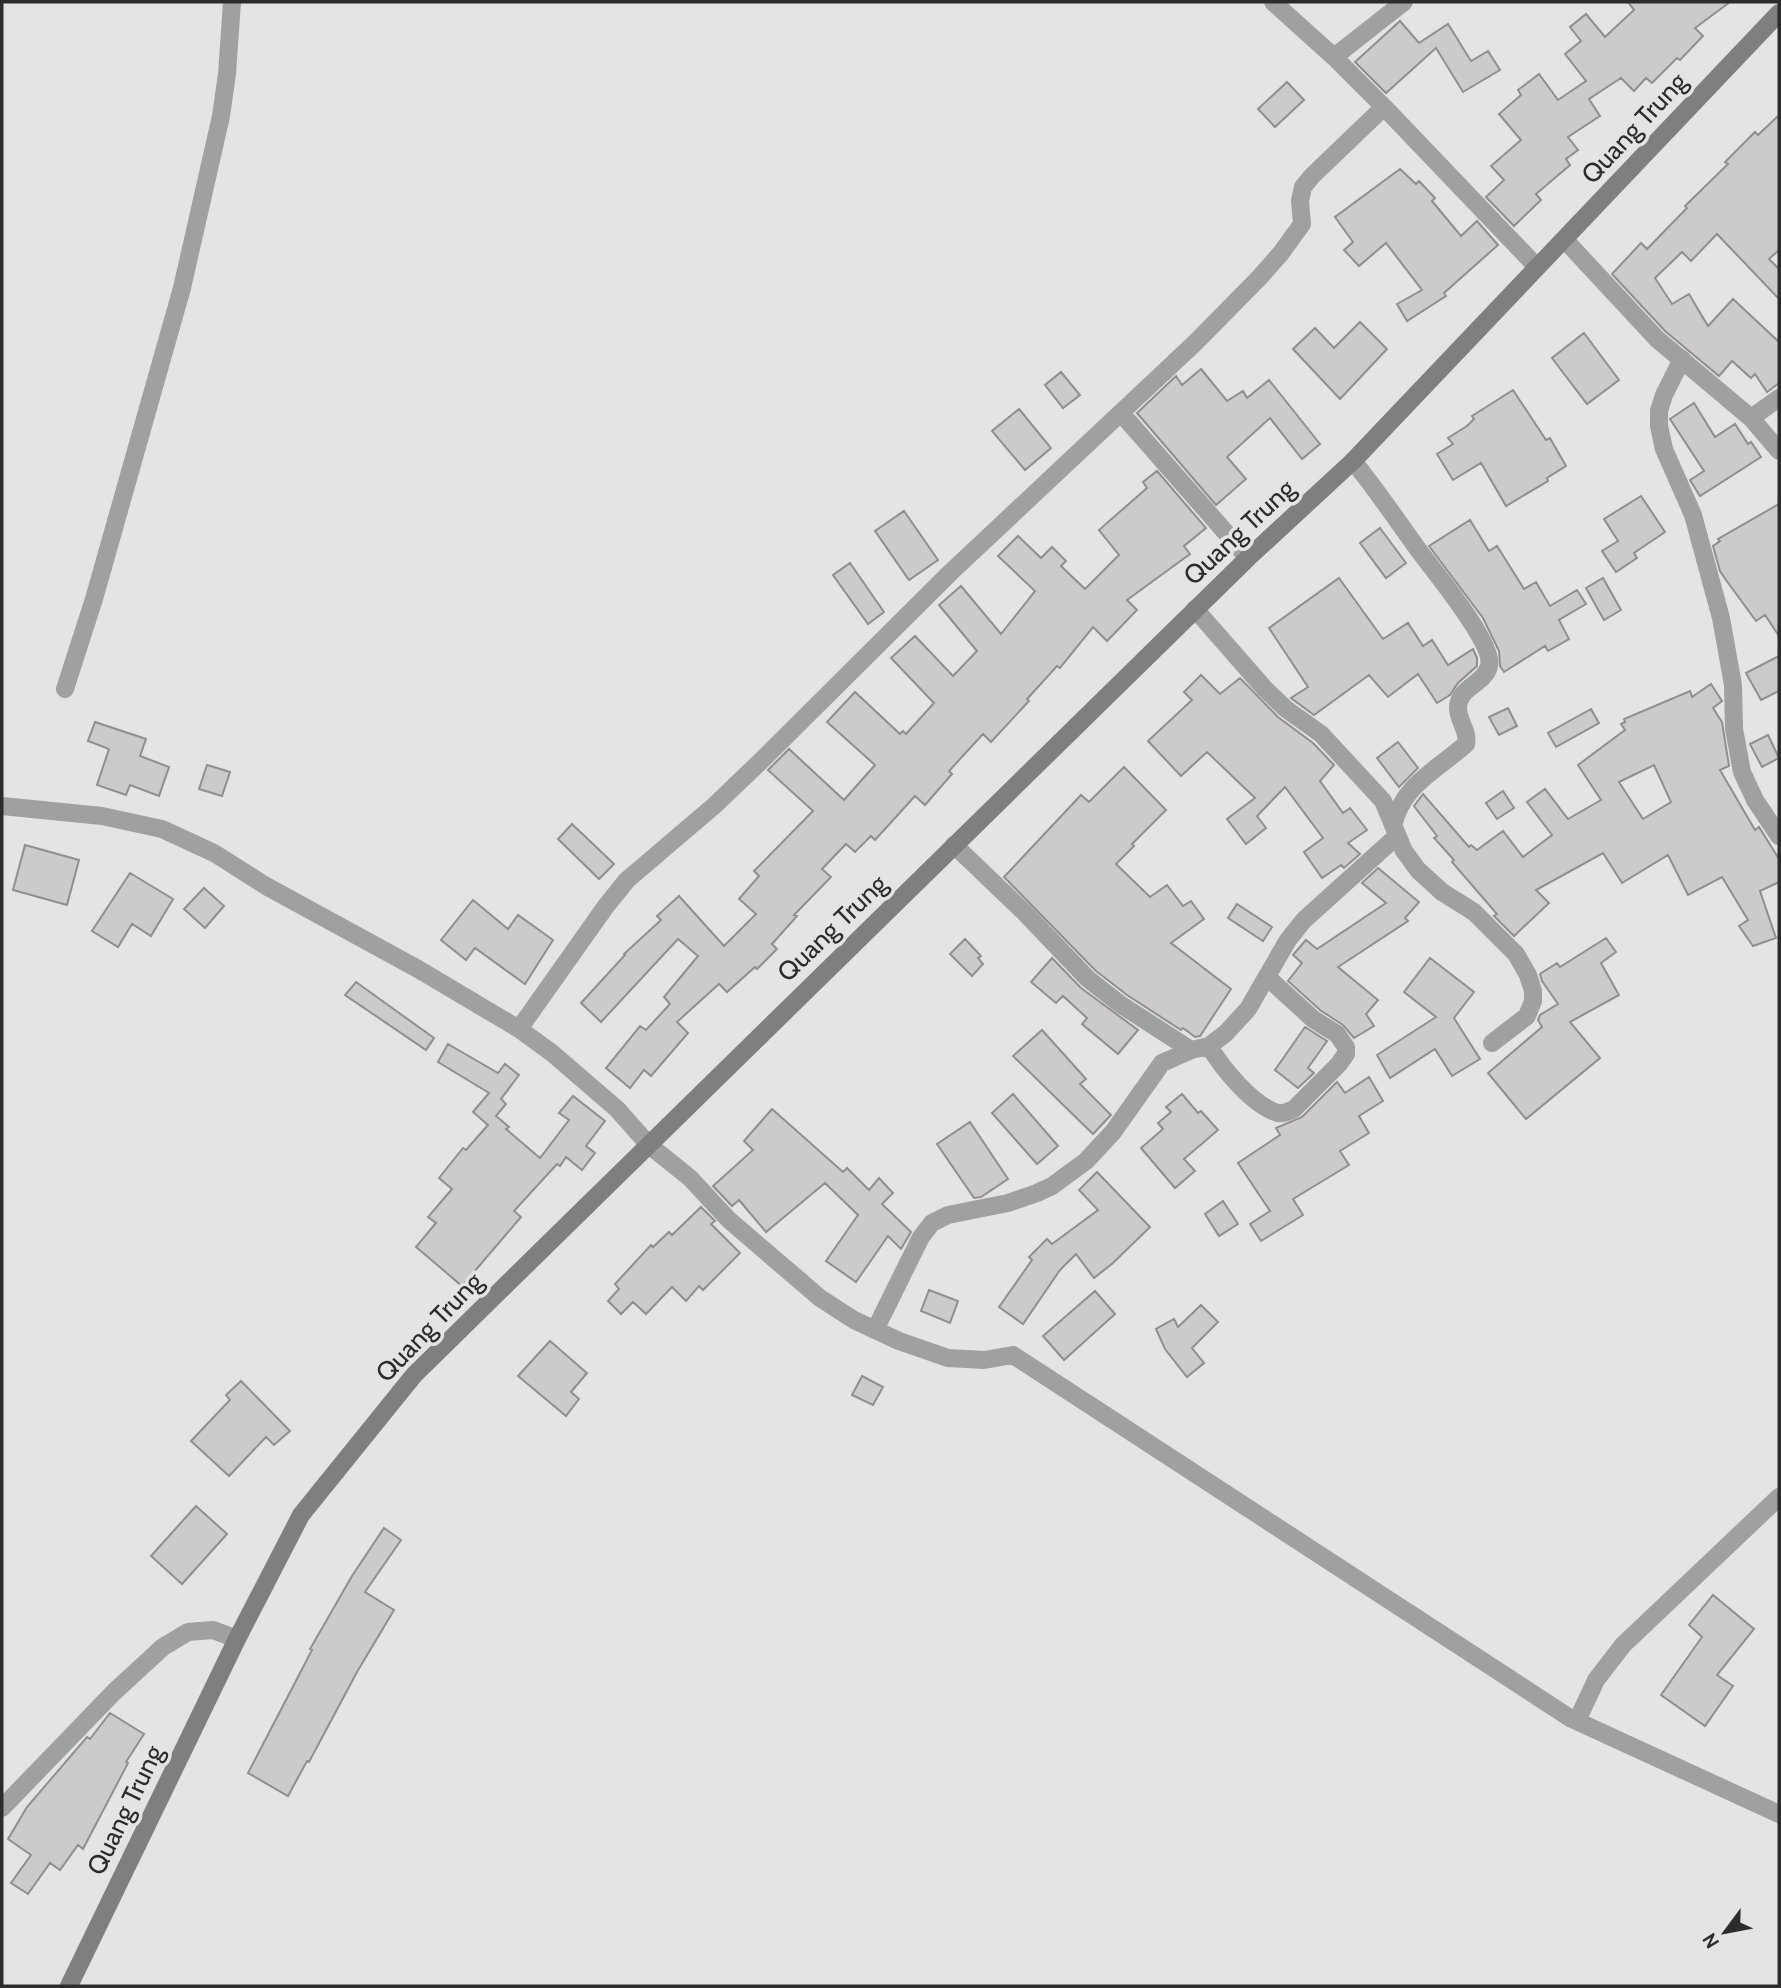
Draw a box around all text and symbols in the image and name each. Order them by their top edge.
street label: Quang Trung [1574,65,1694,190]
street label: Quang Trung [1177,472,1302,592]
street label: Quang Trung [770,867,894,988]
street label: Quang Trung [369,1265,490,1389]
street label: Quang Trung [80,1739,171,1880]
north arrow [1690,1897,1760,1967]
text: N [1698,1929,1724,1953]

